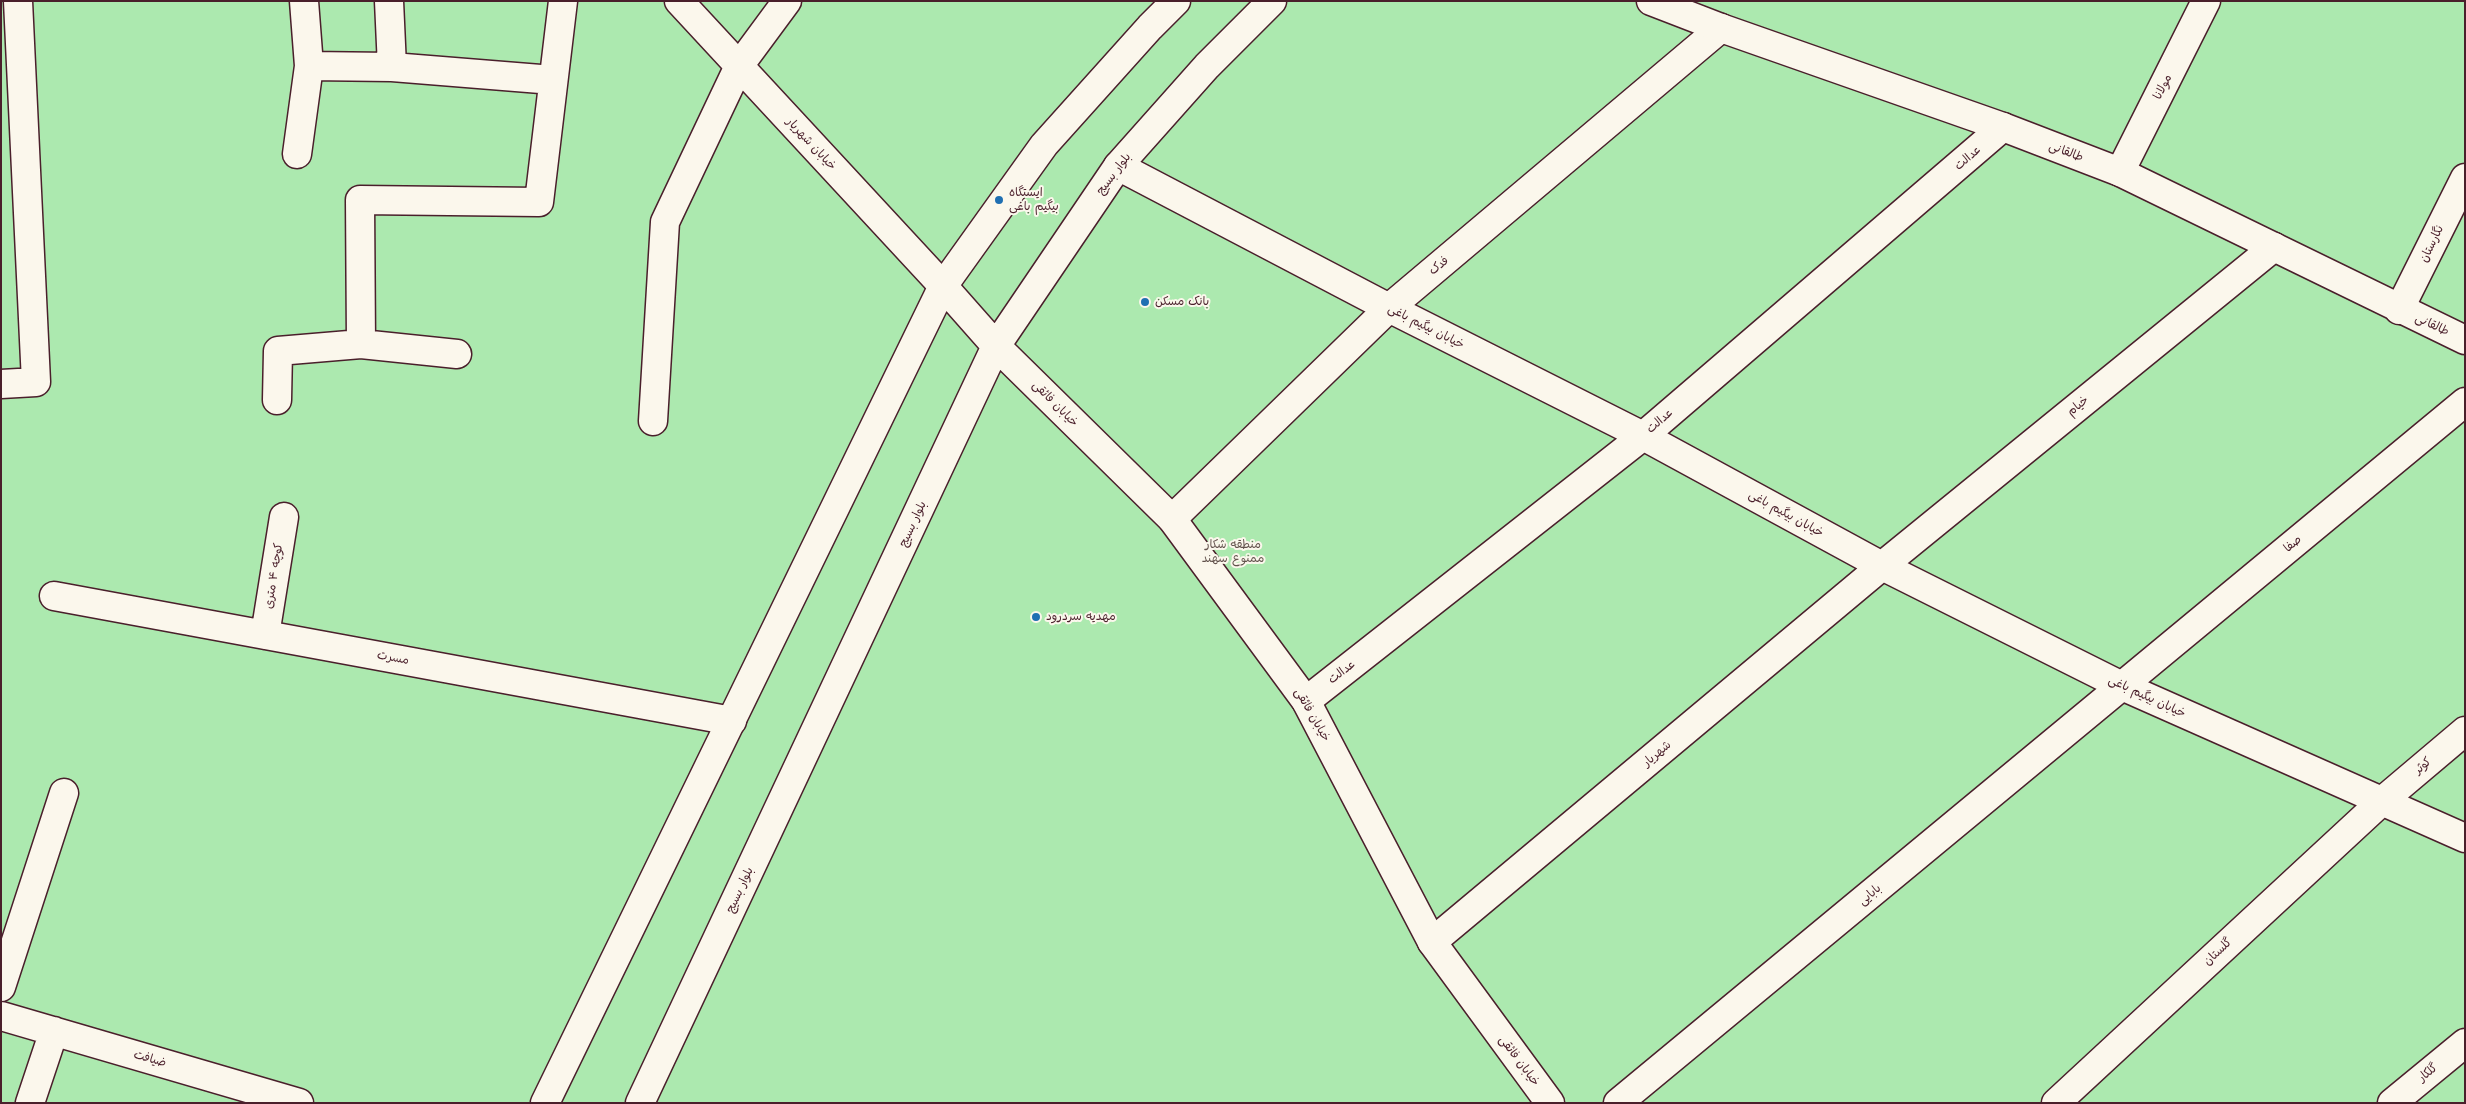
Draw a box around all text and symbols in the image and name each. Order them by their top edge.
street label: مولانا [2151,72,2175,102]
street label: خیابان شهریار [783,115,839,173]
street label: طالقانی [2047,139,2085,165]
street label: عدالت [1952,142,1984,174]
street label: بلوار بسیج [1094,150,1134,198]
place label: ایستگاه بیگیم باغی [1009,186,1059,214]
marker: ایستگاه بیگیم باغی [993,194,1005,206]
street label: نگارستان [2417,223,2447,265]
street label: فدک [1426,254,1452,278]
place label: بانک مسکن [1155,295,1209,309]
marker: بانک مسکن [1139,296,1151,308]
street label: خیابان بیگیم باغی [1385,302,1467,352]
street label: طالقانی [2413,311,2451,339]
street label: خیابان فائقی [1029,378,1081,430]
street label: خیام [2064,393,2092,419]
street label: عدالت [1644,405,1676,437]
street label: خیابان بیگیم باغی [1746,487,1826,541]
street label: بلوار بسیج [896,499,930,549]
street label: صفا [2281,532,2305,556]
park label: منطقه شکار ممنوع سهند [1202,538,1264,566]
street label: کوچه ۴ متری [262,542,286,610]
place label: مهدیه سردرود [1046,610,1116,624]
marker: مهدیه سردرود [1030,611,1042,623]
street label: مسرت [376,648,410,668]
street label: عدالت [1325,657,1359,687]
street label: خیابان بیگیم باغی [2106,673,2188,721]
street label: خیابان فائقی [1291,686,1333,744]
street label: شهریار [1640,738,1674,770]
street label: کوثر [2411,755,2435,777]
street label: بلوار بسیج [723,865,757,915]
street label: بابایی [1856,881,1884,909]
street label: گلستان [2201,935,2235,969]
street label: خیابان فائقی [1495,1033,1543,1089]
street label: ضیافت [132,1047,168,1071]
street label: گلکار [2415,1061,2441,1085]

